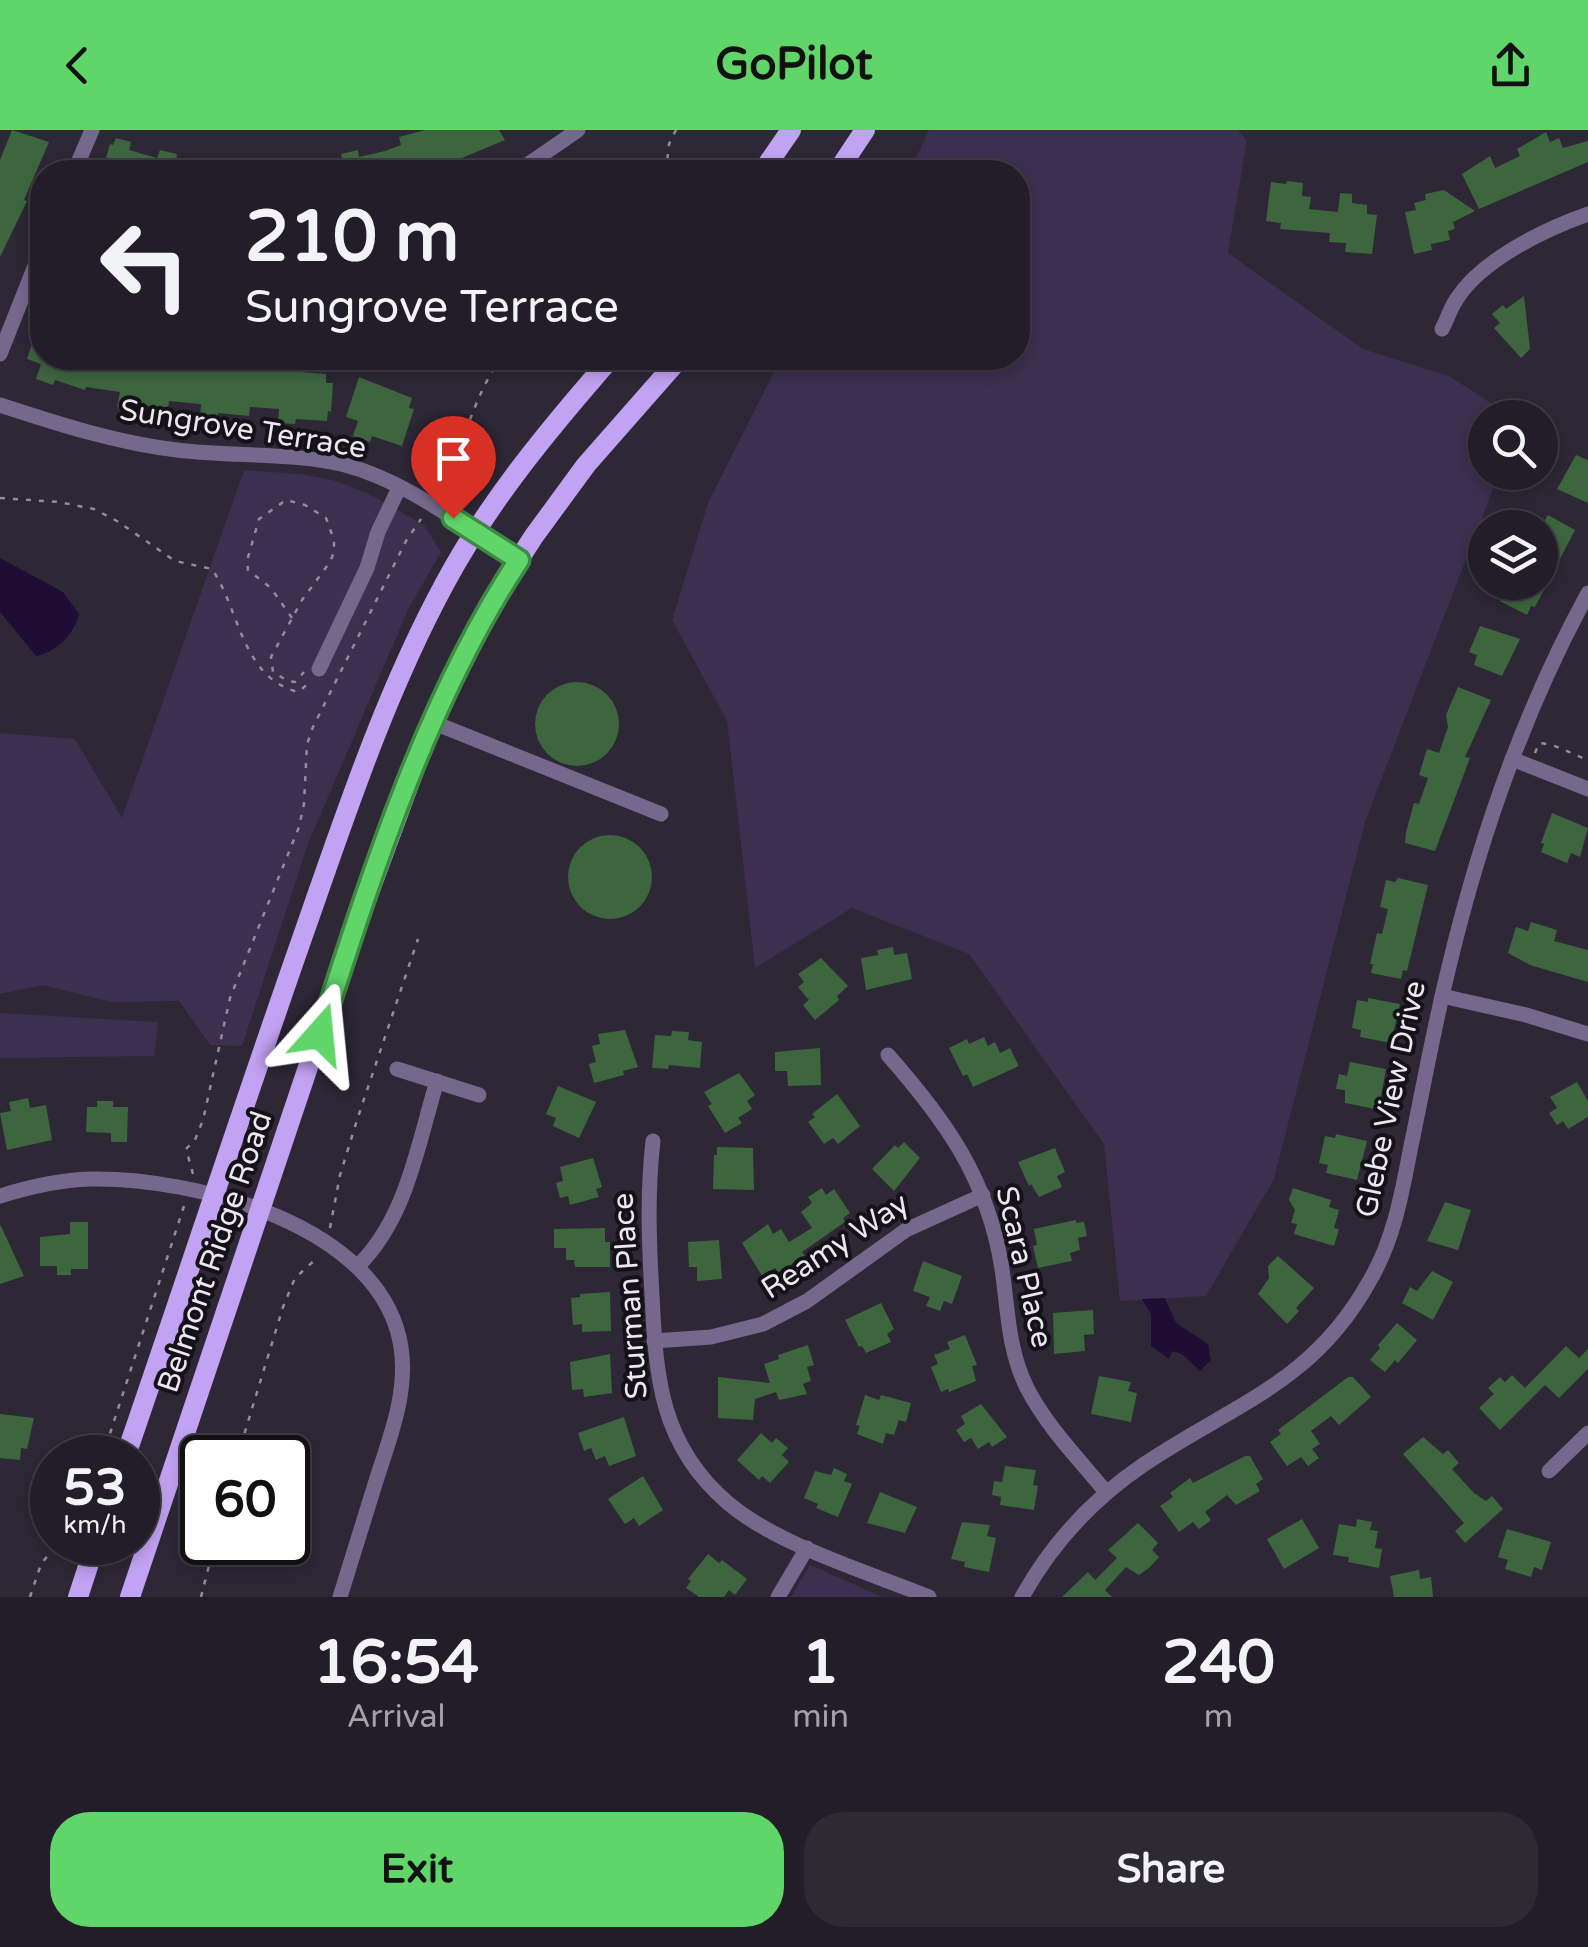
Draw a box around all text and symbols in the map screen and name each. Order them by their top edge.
icon: back [50,38,105,93]
text: GoPilot [715,38,873,92]
icon: share [1483,38,1538,93]
text: 210 m [245,196,459,280]
icon: left [80,200,210,330]
text: Sungrove Terrace [245,281,619,335]
street label: Sungrove Terrace [117,391,369,467]
map controls [1468,400,1558,600]
button: search [1468,400,1558,490]
pin [411,416,496,519]
icon: arrive [426,431,481,486]
button: layers [1468,510,1558,600]
street label: Glebe View Drive [1348,977,1434,1221]
position arrow [268,982,372,1086]
street label: Belmont Ridge Road [150,1107,280,1397]
street label: Scara Place [987,1183,1061,1351]
street label: Reamy Way [754,1185,916,1307]
street label: Sturman Place [604,1192,656,1400]
speed limit sign: 60 [180,1435,310,1565]
text: 53 [64,1458,126,1518]
text: km/h [64,1510,126,1540]
text: 16:54 [313,1627,479,1699]
text: 1 [802,1627,839,1699]
text: 240 [1162,1627,1275,1699]
text: Arrival [347,1698,446,1736]
text: min [792,1698,849,1736]
text: m [1204,1698,1233,1736]
button: Exit [50,1812,784,1927]
button: Share [804,1812,1538,1927]

